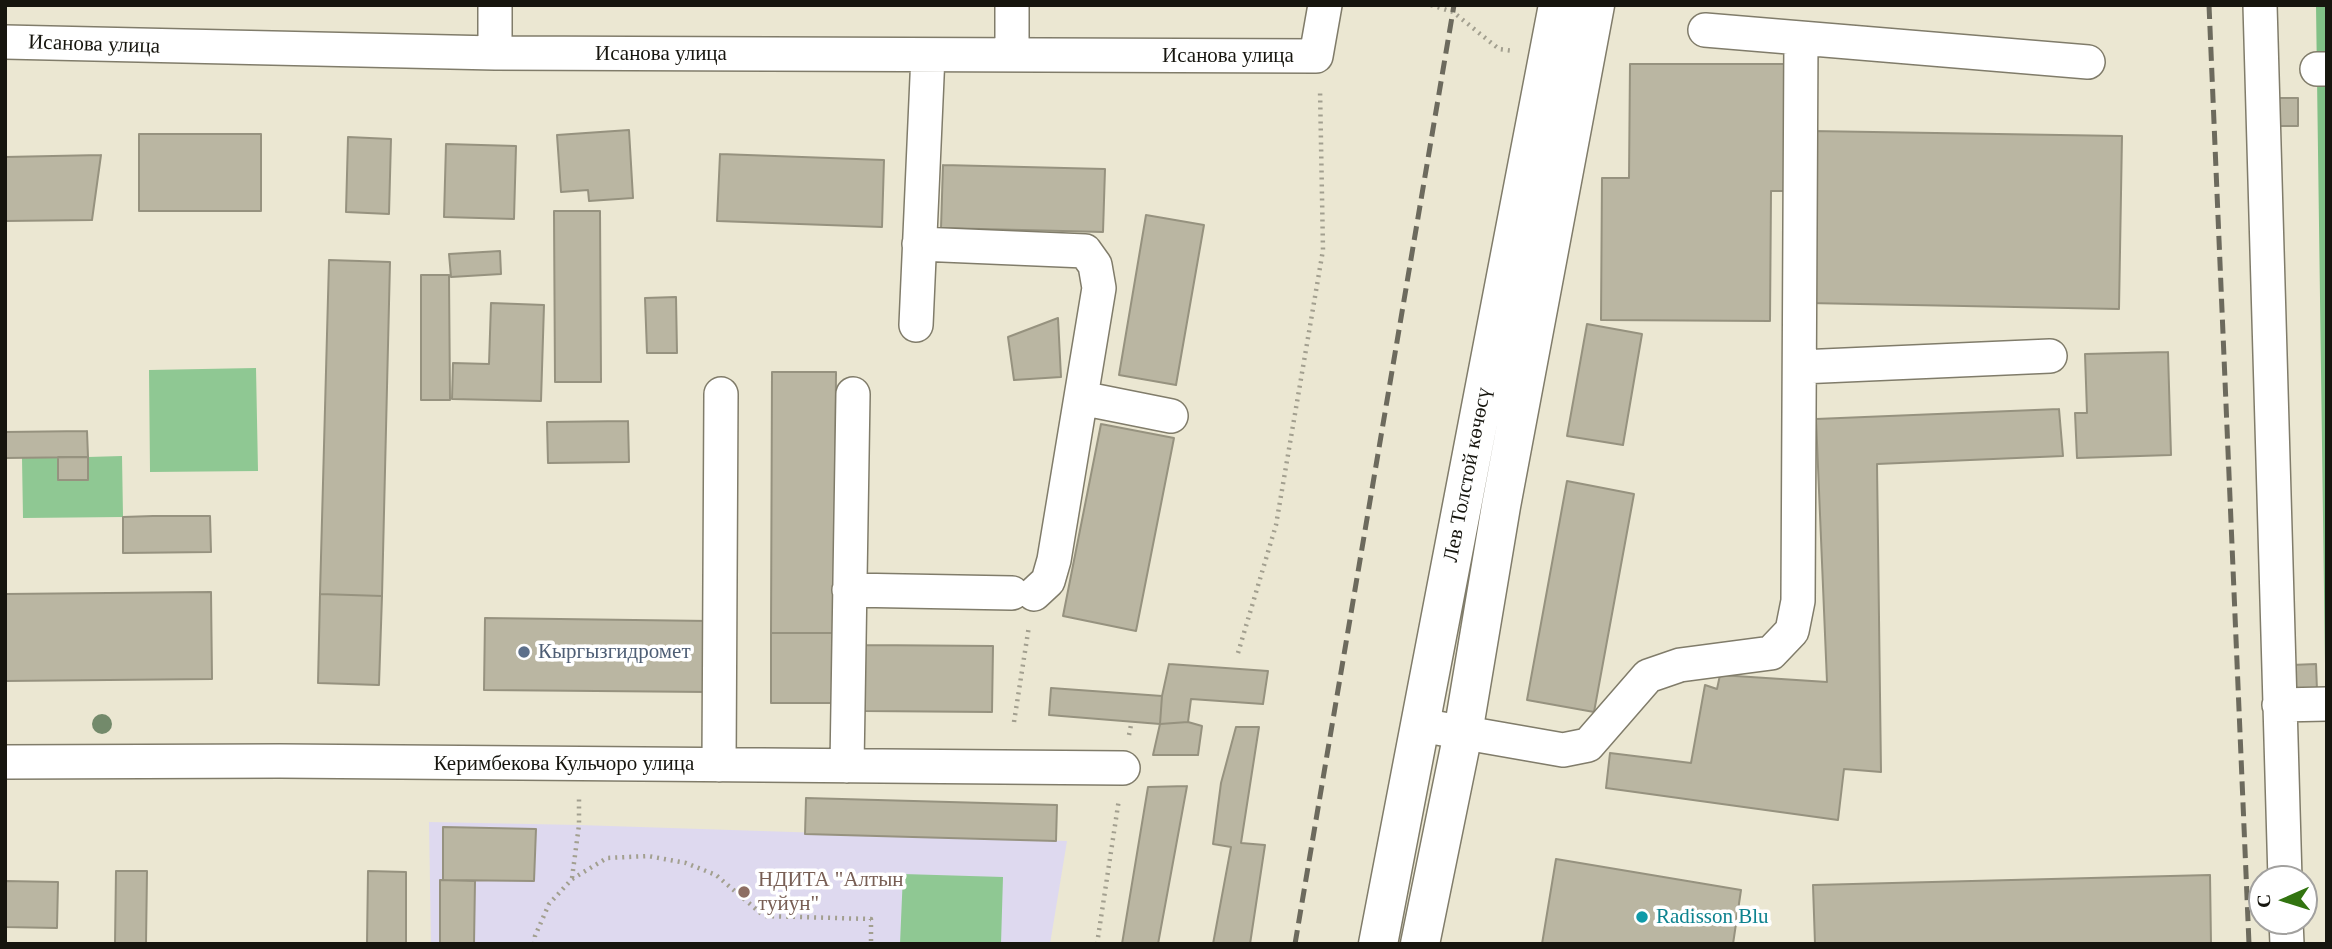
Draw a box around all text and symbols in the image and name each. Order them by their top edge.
street label: Исанова улица [28,30,160,60]
street label: Исанова улица [595,41,727,67]
street label: Исанова улица [1162,43,1294,69]
street label: Лев Толстой көчөсү [1439,386,1497,564]
place label: Кыргызгидромет [538,639,691,665]
marker: Кыргызгидромет [516,644,532,660]
street label: Керимбекова Кульчоро улица [434,751,694,777]
north arrow [2248,865,2318,935]
place label: НДИТА "Алтын туйун" [758,867,904,917]
marker: НДИТА "Алтын туйун" [736,884,752,900]
text: С [2253,894,2274,908]
place label: Radisson Blu [1656,904,1769,930]
marker: Radisson Blu [1634,909,1650,925]

